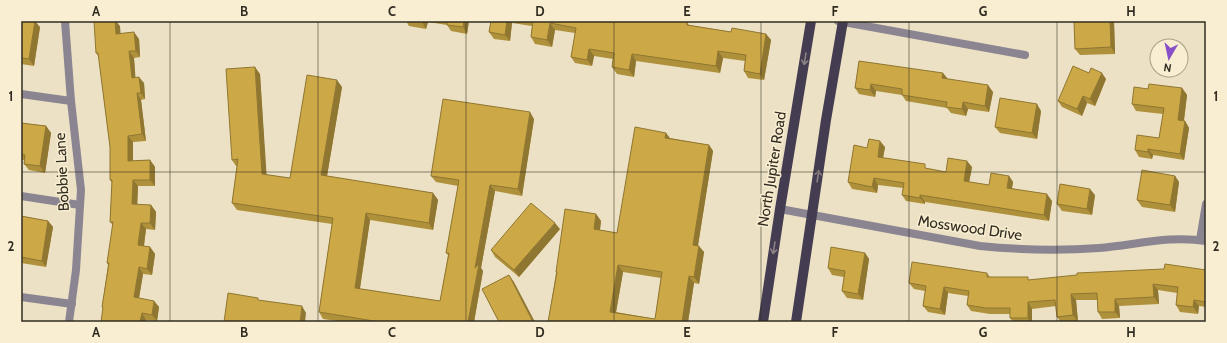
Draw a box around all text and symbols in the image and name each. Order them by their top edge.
text: A [92,3,101,19]
text: B [240,3,248,19]
text: C [388,3,396,19]
text: D [535,3,545,19]
text: E [683,3,691,19]
text: F [832,3,839,19]
text: G [979,3,988,19]
text: H [1126,3,1136,19]
north arrow [1149,38,1189,78]
one-way arrow [801,53,809,66]
text: N [1162,60,1172,75]
text: 1 [9,88,13,104]
text: 1 [1214,88,1218,104]
street label: North Jupiter Road [754,110,790,228]
street label: Bobbie Lane [51,132,73,212]
one-way arrow [814,170,822,183]
street label: Mosswood Drive [917,212,1024,244]
text: 2 [8,238,15,254]
text: 2 [1213,238,1220,254]
one-way arrow [770,241,778,254]
text: A [92,324,101,340]
text: B [240,324,248,340]
text: C [388,324,396,340]
text: D [535,324,545,340]
text: E [683,324,691,340]
text: F [832,324,839,340]
text: G [979,324,988,340]
text: H [1126,324,1136,340]

